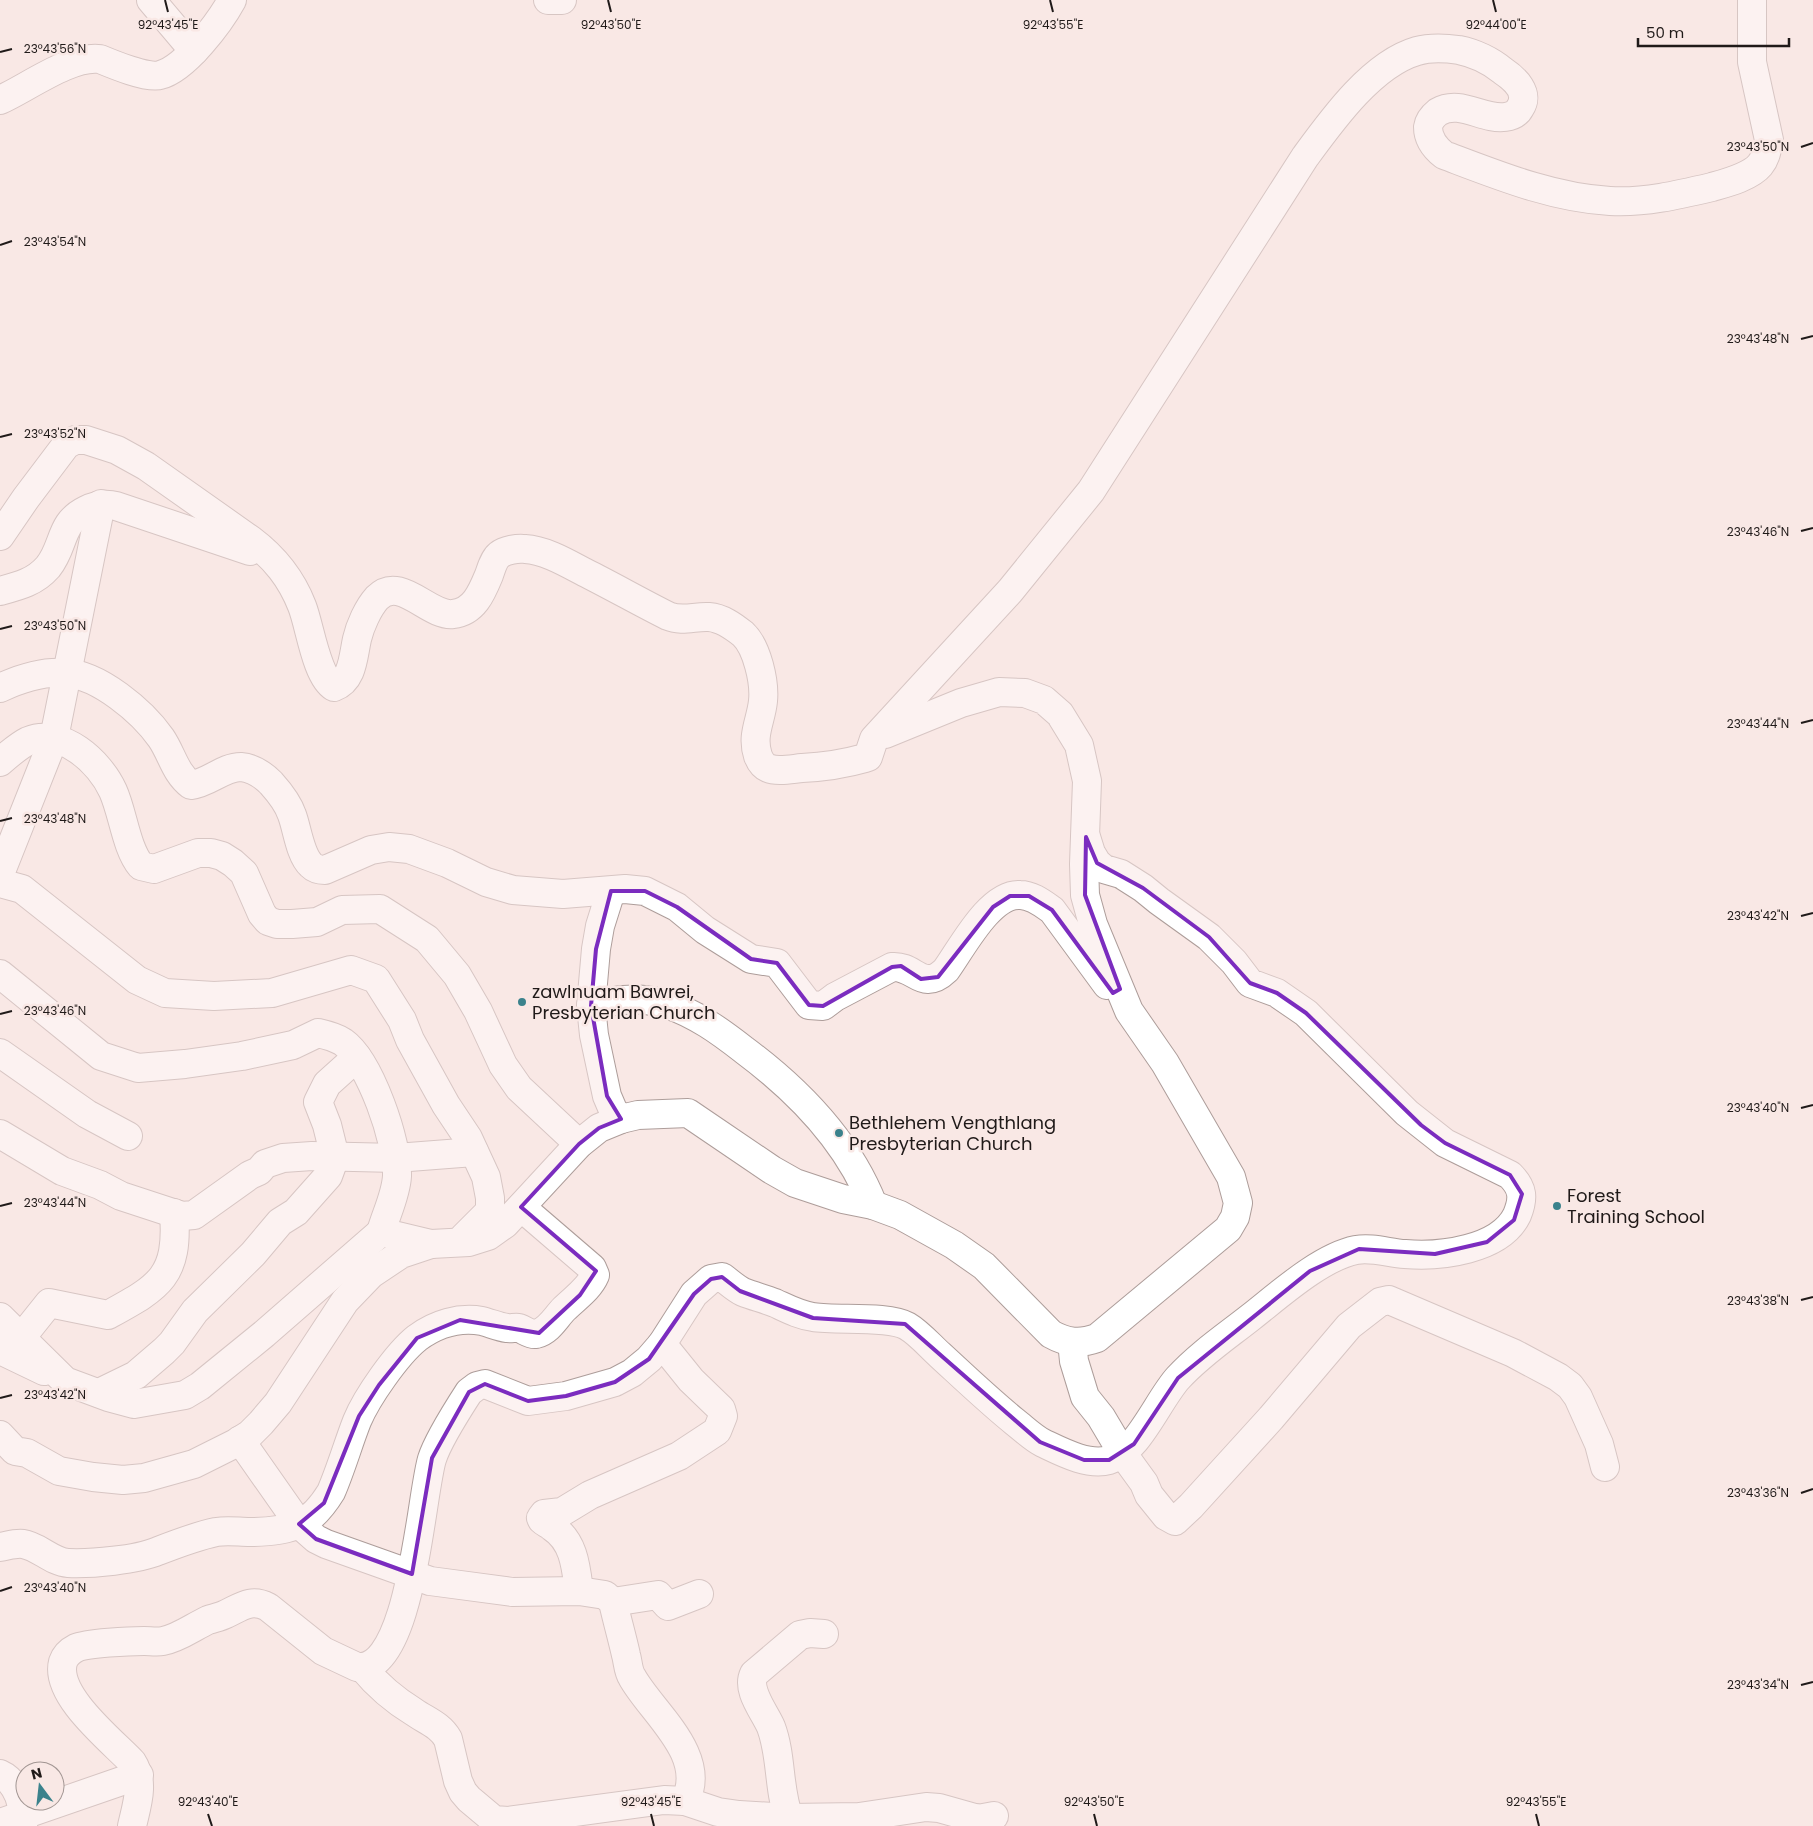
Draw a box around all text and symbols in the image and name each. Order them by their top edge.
scale bar [1638,15,1789,47]
text: 92°43'45"E [138,16,198,33]
text: 92°43'50"E [581,16,641,33]
text: 92°43'55"E [1023,16,1083,33]
text: 92°44'00"E [1465,16,1527,33]
text: 50 m [1646,22,1684,43]
text: 23°43'56"N [24,40,86,57]
text: 23°43'50"N [1727,138,1789,155]
text: 23°43'54"N [24,233,86,250]
text: 23°43'48"N [1727,330,1789,347]
text: 23°43'52"N [24,425,86,442]
text: 23°43'46"N [1727,523,1789,540]
text: 23°43'50"N [24,617,86,634]
text: 23°43'44"N [1727,715,1789,732]
text: 23°43'48"N [24,810,86,827]
text: 23°43'42"N [1727,907,1789,924]
place label: zawlnuam Bawrei, Presbyterian Church [532,979,715,1025]
marker: zawlnuam Bawrei, Presbyterian Church [516,996,528,1008]
text: 23°43'46"N [24,1002,86,1019]
text: 23°43'40"N [1727,1099,1789,1116]
place label: Bethlehem Vengthlang Presbyterian Church [849,1110,1056,1156]
marker: Bethlehem Vengthlang Presbyterian Church [833,1127,845,1139]
place label: Forest Training School [1567,1183,1705,1229]
text: 23°43'44"N [24,1194,86,1211]
marker: Forest Training School [1551,1200,1563,1212]
text: 23°43'38"N [1727,1292,1789,1309]
text: 23°43'42"N [24,1386,86,1403]
text: 23°43'36"N [1727,1484,1789,1501]
text: 23°43'40"N [24,1579,86,1596]
text: 23°43'34"N [1727,1676,1789,1693]
north arrow [15,1761,65,1811]
text: N [29,1762,44,1784]
text: 92°43'40"E [178,1793,238,1810]
text: 92°43'45"E [621,1793,681,1810]
text: 92°43'50"E [1064,1793,1124,1810]
text: 92°43'55"E [1506,1793,1566,1810]

